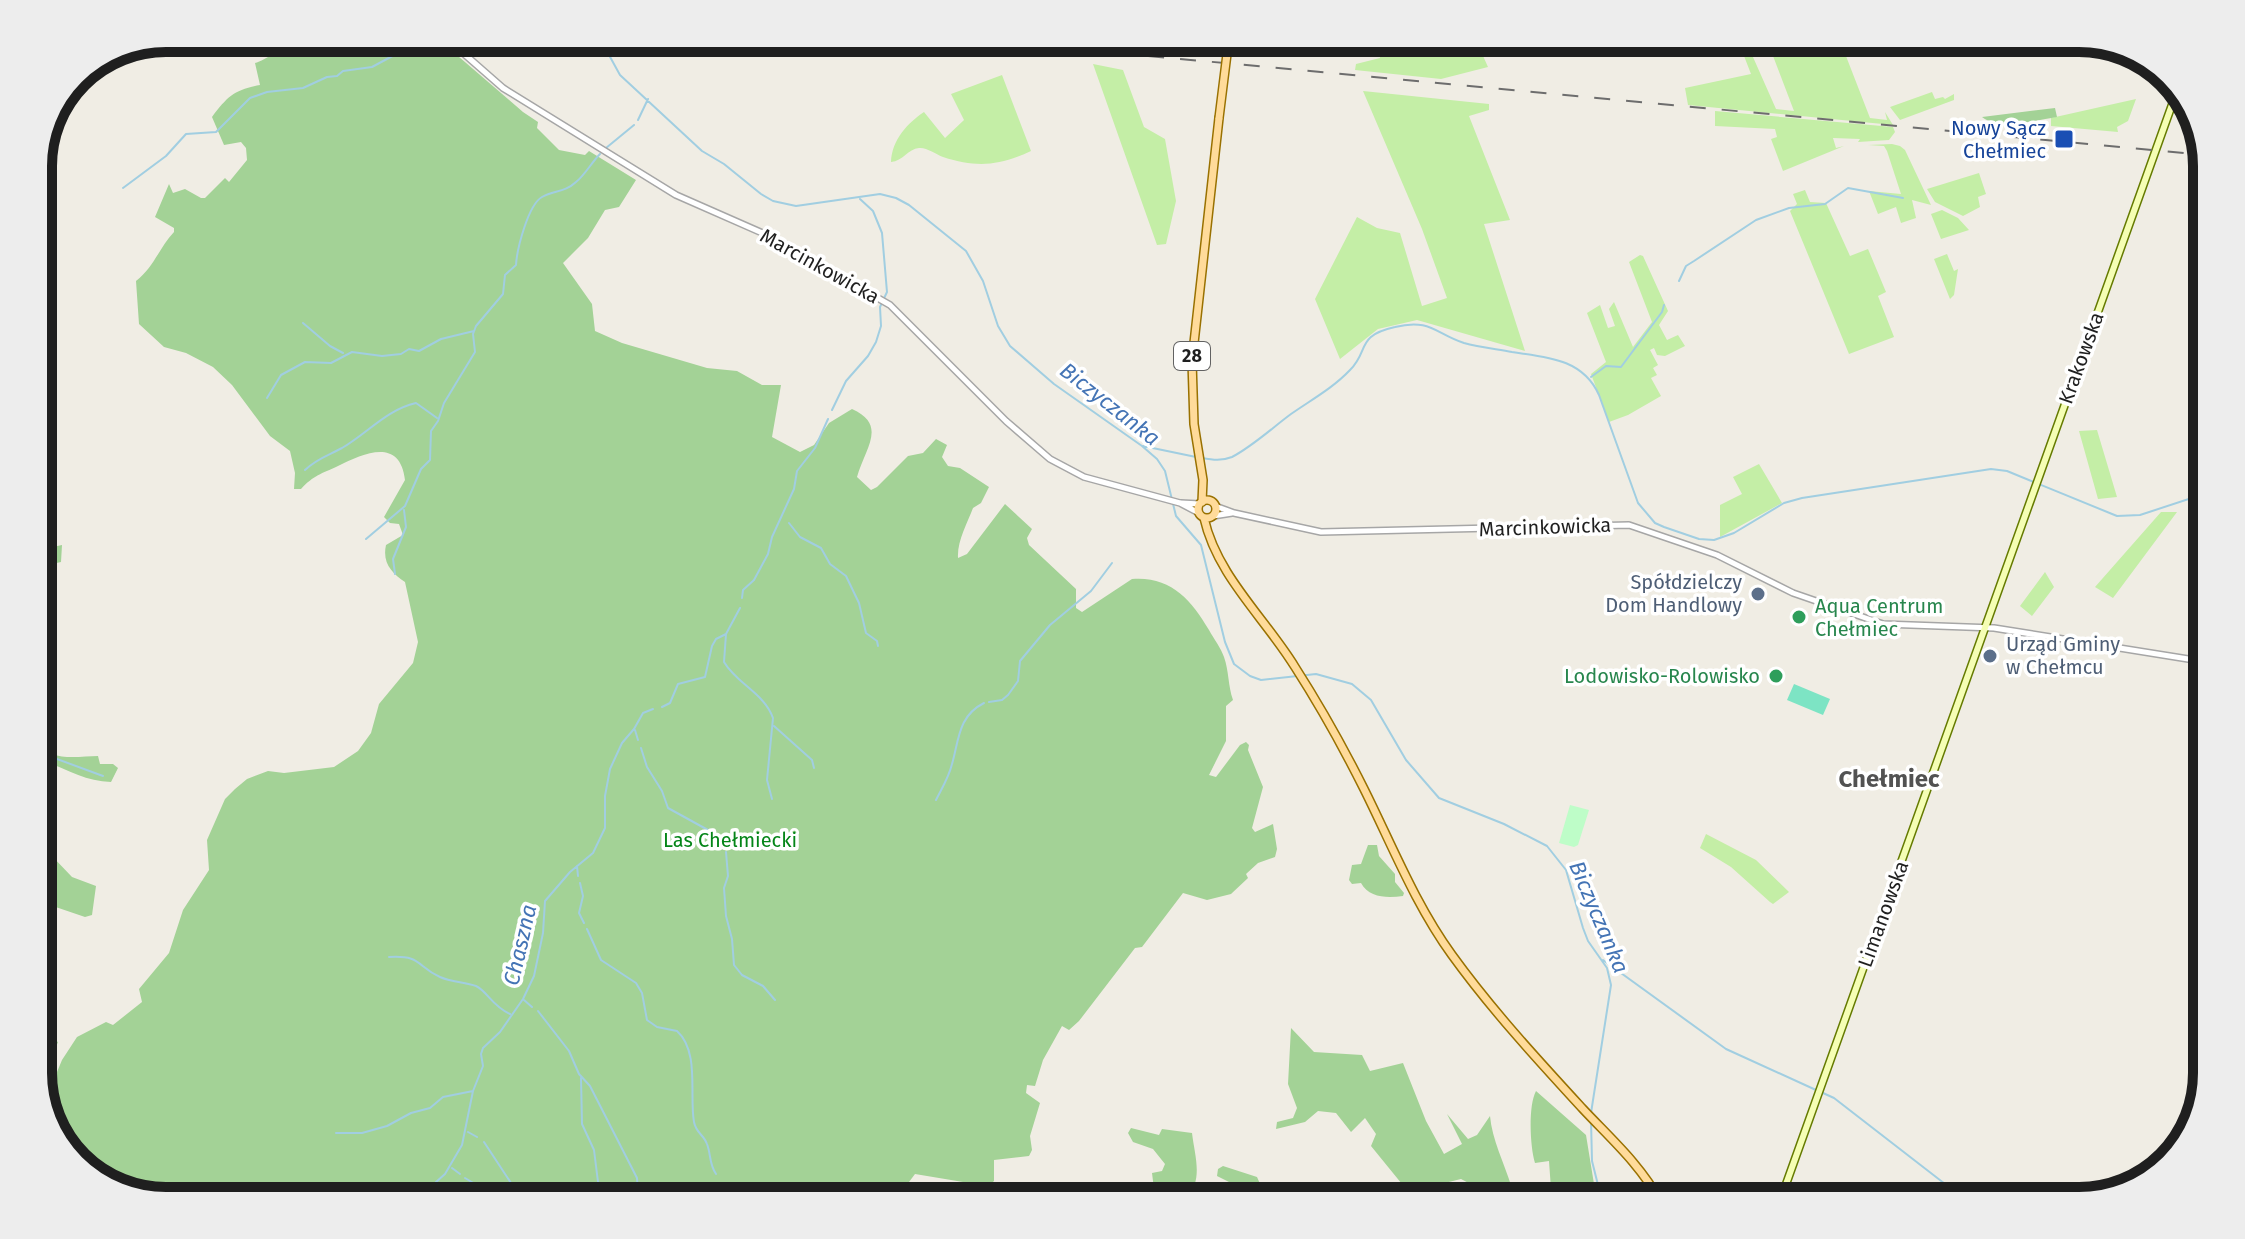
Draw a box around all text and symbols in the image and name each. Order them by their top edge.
place label: Nowy Sącz Chełmiec [1951,116,2046,163]
marker: Nowy Sącz Chełmiec [2053,128,2075,150]
street label: Marcinkowicka [756,223,884,309]
street label: Krakowska [2053,309,2109,407]
road number: 28 [1174,342,1210,370]
water label: Biczyczanka [1055,357,1165,451]
street label: Marcinkowicka [1478,513,1612,541]
place label: Spółdzielczy Dom Handlowy [1605,570,1742,617]
marker: Spółdzielczy Dom Handlowy [1749,585,1767,603]
place label: Aqua Centrum Chełmiec [1815,594,1943,641]
marker: Aqua Centrum Chełmiec [1790,608,1808,626]
place label: Urząd Gminy w Chełmcu [2006,632,2120,679]
marker: Urząd Gminy w Chełmcu [1981,647,1999,665]
place label: Lodowisko-Rolowisko [1564,664,1760,688]
marker: Lodowisko-Rolowisko [1767,667,1785,685]
district label: Chełmiec [1838,765,1940,793]
park label: Las Chełmiecki [663,828,797,852]
water label: Biczyczanka [1563,857,1635,977]
street label: Limanowska [1853,857,1913,971]
water label: Chaszna [498,902,542,988]

